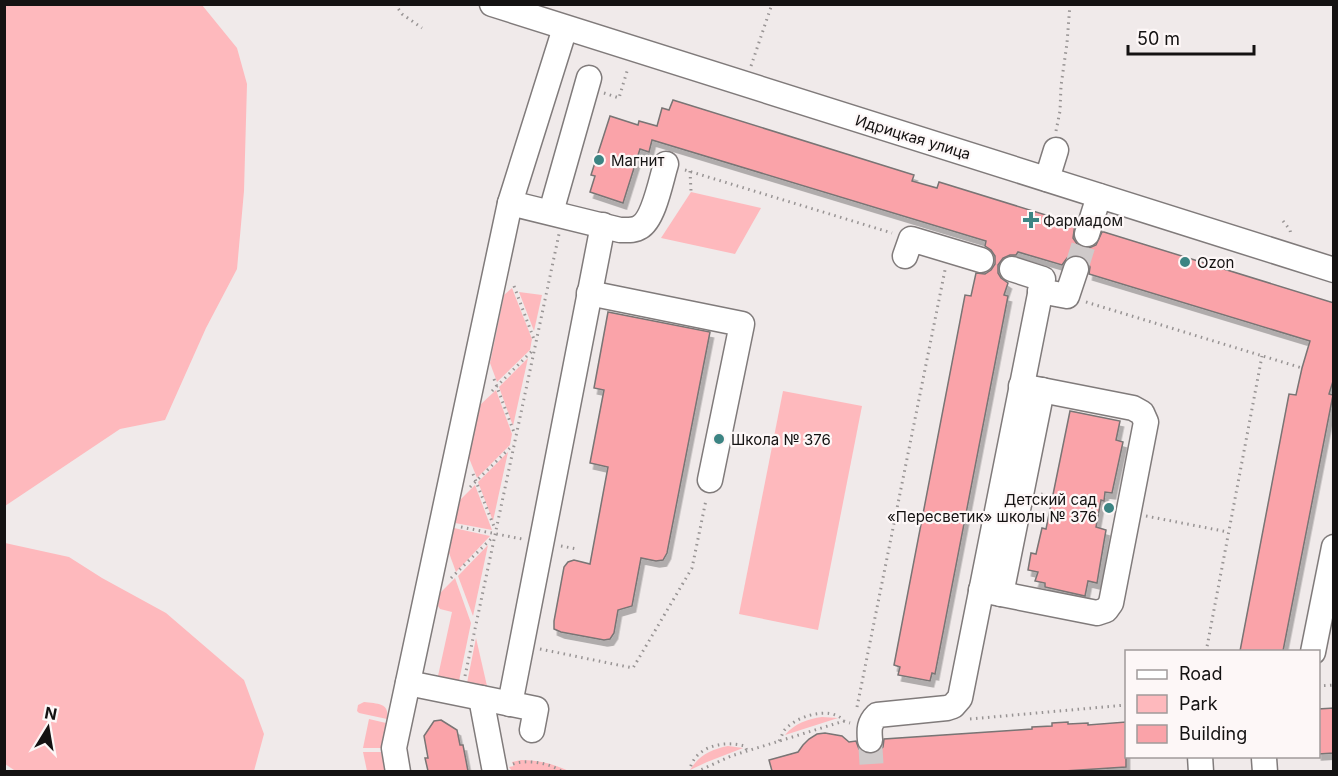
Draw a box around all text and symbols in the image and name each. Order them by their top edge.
scale bar [1128,18,1254,56]
text: 50 m [1137,28,1180,49]
street label: Идрицкая улица [853,110,973,164]
place label: Магнит [611,151,664,170]
marker: Магнит [592,153,606,167]
place label: Фармадом [1043,211,1123,230]
marker: Фармадом [1024,213,1038,227]
place label: Ozon [1197,253,1234,272]
marker: Ozon [1178,255,1192,269]
place label: Школа № 376 [731,430,831,449]
marker: Школа № 376 [712,432,726,446]
place label: Детский сад «Пересветик» школы № 376 [887,490,1097,526]
marker: Детский сад «Пересветик» школы № 376 [1102,501,1116,515]
legend [1125,650,1320,758]
text: Road [1179,663,1222,684]
text: Park [1179,693,1218,714]
north arrow [18,698,78,758]
text: N [43,702,59,724]
text: Building [1179,723,1247,744]

